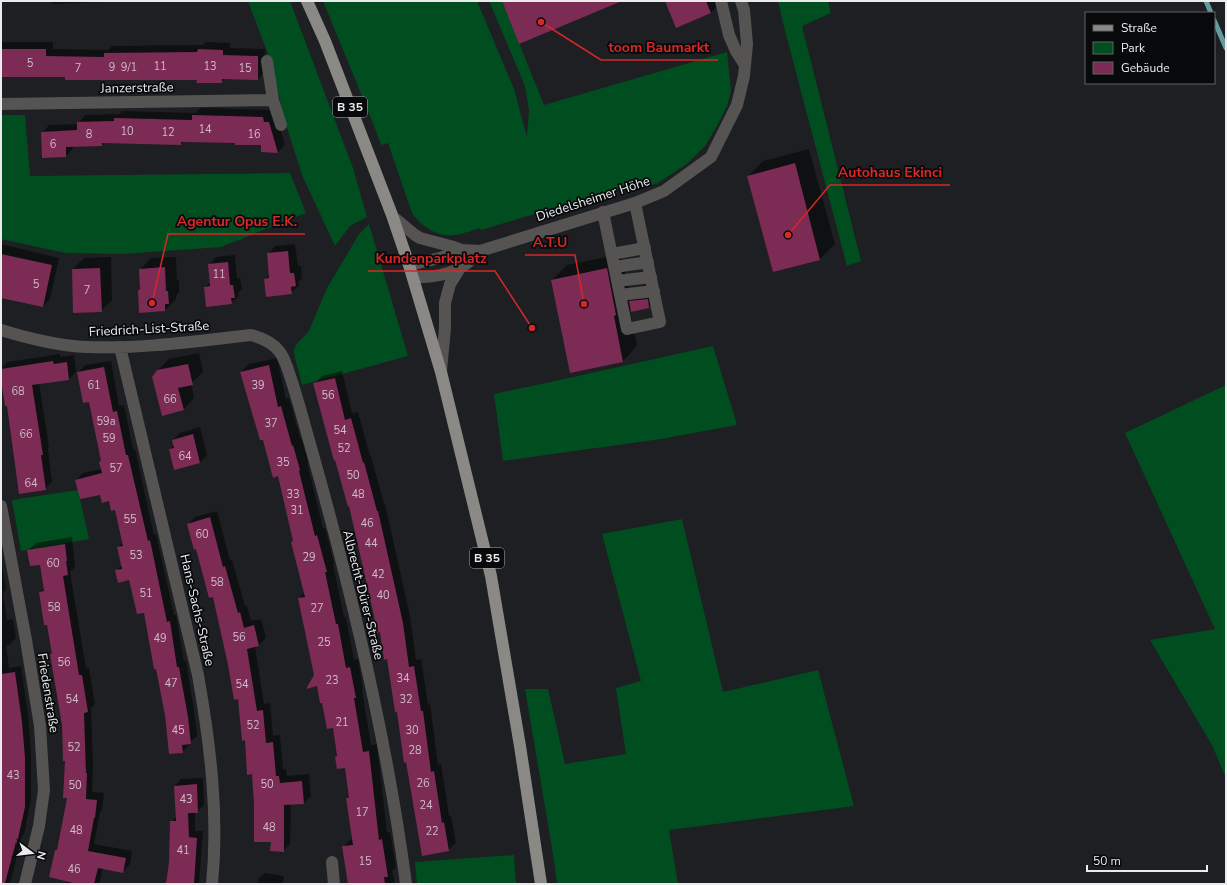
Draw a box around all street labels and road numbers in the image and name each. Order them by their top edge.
street label: Janzerstraße [99,78,174,98]
road number: B 35 [333,97,367,117]
street label: Diedelsheimer Höhe [534,172,652,226]
street label: Friedrich-List-Straße [88,317,210,341]
street label: Albrecht-Dürer-Straße [338,528,388,662]
road number: B 35 [470,548,504,568]
street label: Hans-Sachs-Straße [175,552,219,668]
street label: Friedenstraße [33,652,63,734]

